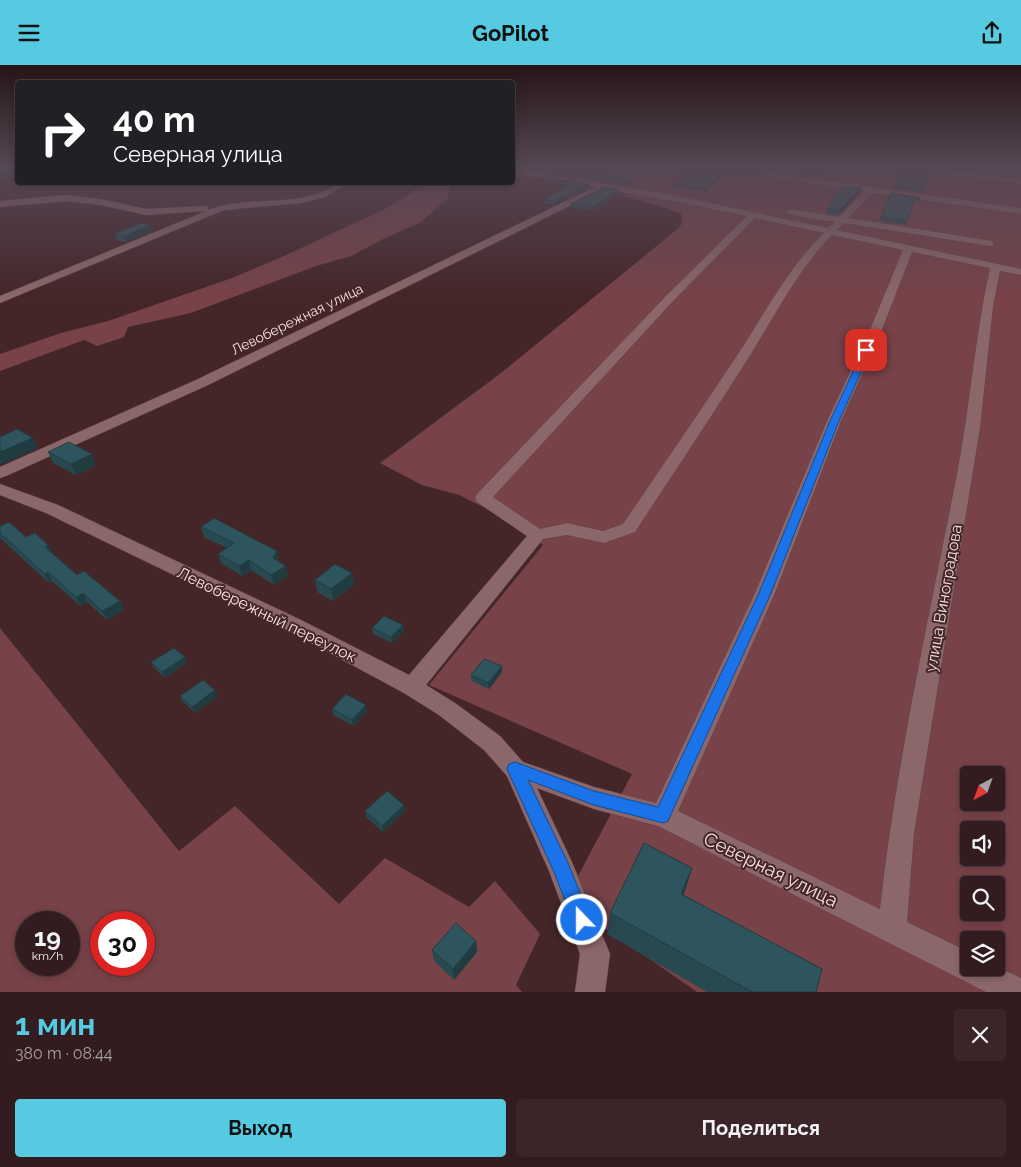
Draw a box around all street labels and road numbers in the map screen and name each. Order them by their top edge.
street label: Левобережная улица [228,280,366,358]
street label: улица Виноградова [921,523,966,673]
street label: Левобережный переулок [174,563,359,666]
street label: Северная улица [700,827,842,911]

